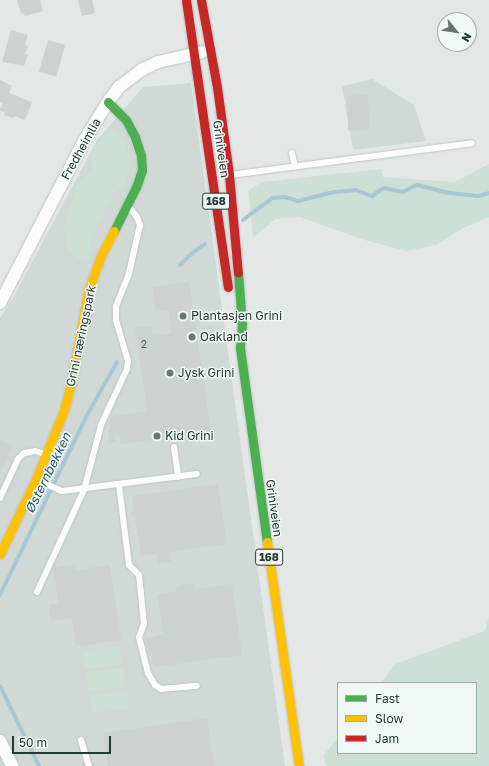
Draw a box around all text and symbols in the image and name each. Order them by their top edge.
north arrow [437,12,477,52]
text: N [459,31,475,45]
street label: Fredheimlia [58,116,104,182]
street label: Griniveien [210,119,232,179]
road number: 168 [202,192,230,210]
street label: Grini næringspark [63,284,99,388]
place label: Plantasjen Grini [191,309,282,323]
marker: Plantasjen Grini [178,311,188,321]
place label: Oakland [200,330,248,344]
marker: Oakland [187,332,197,342]
house number: 2 [141,339,147,351]
place label: Jysk Grini [178,366,234,380]
marker: Jysk Grini [165,368,175,378]
place label: Kid Grini [165,429,214,443]
water label: Østernbekken [22,430,74,516]
marker: Kid Grini [152,431,162,441]
street label: Griniveien [263,478,285,538]
road number: 168 [255,548,283,566]
legend [337,682,477,754]
text: Fast [375,691,400,706]
text: Slow [375,711,403,726]
scale bar [14,728,113,754]
text: Jam [375,731,399,746]
text: 50 m [19,735,47,750]

